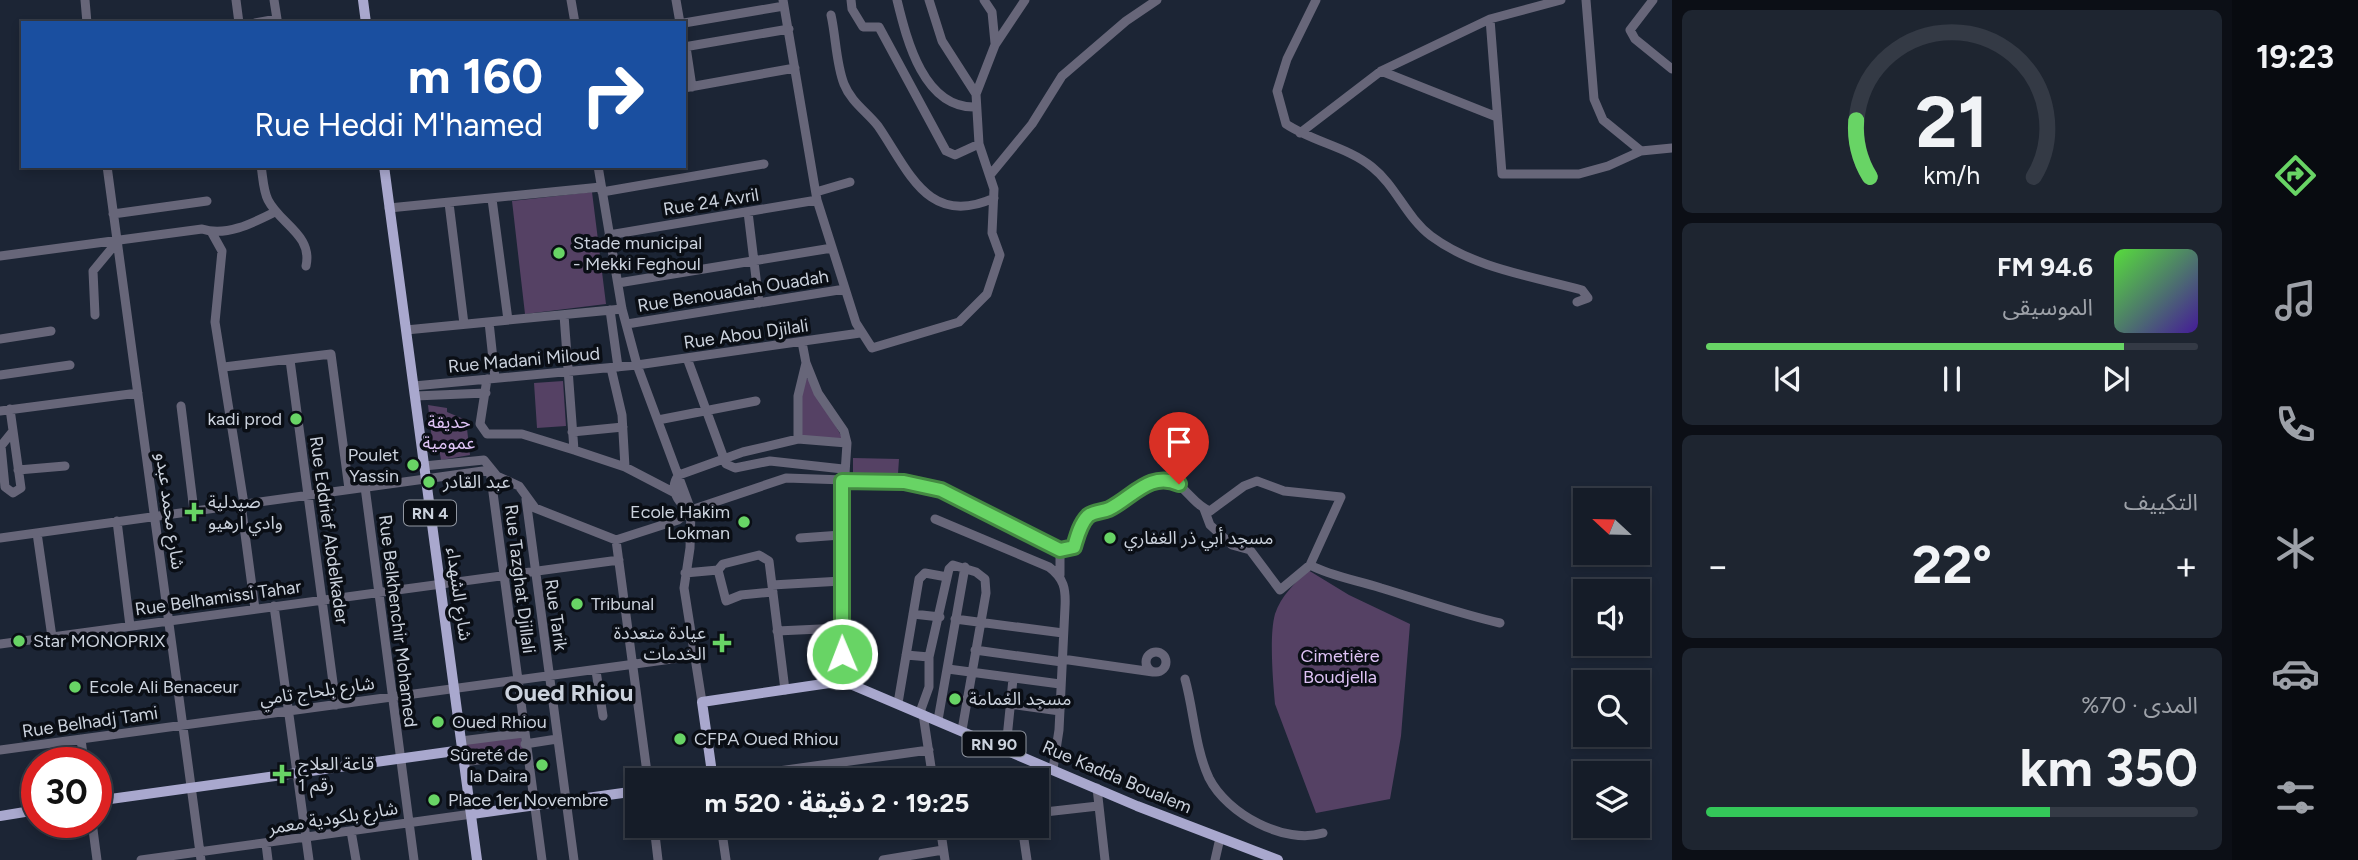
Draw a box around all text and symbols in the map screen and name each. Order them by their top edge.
text: 19:23 [2256,38,2334,76]
text: 160 m [408,46,543,105]
icon: right [567,49,658,140]
text: 21 [1916,79,1988,166]
text: Rue Heddi M'hamed [254,106,543,144]
icon: directions [2271,151,2320,200]
text: km/h [1923,160,1981,190]
street label: Rue 24 Avril [661,184,761,220]
place label: Stade municipal - Mekki Feghoul [573,232,702,275]
marker: Stade municipal - Mekki Feghoul [551,245,567,261]
text: 94.6 FM [1997,251,2093,283]
street label: Rue Benouadah Ouadah [636,265,830,317]
icon: music [2271,276,2320,325]
text: الموسيقى [2002,293,2093,321]
street label: Rue Abou Djilali [682,314,810,354]
street label: Rue Madani Miloud [447,342,601,378]
icon: previous [1769,360,1807,398]
icon: pause [1933,360,1971,398]
icon: next [2097,360,2135,398]
icon: phone [2271,400,2320,449]
place label: kadi prod [207,408,282,430]
marker: kadi prod [288,411,304,427]
park label: حديقة عمومية [423,411,475,454]
pin [1149,412,1209,484]
icon: arrive [1160,423,1198,461]
street label: Rue Eddrief Abdelkader [305,435,353,625]
place label: Poulet Yassin [348,444,399,487]
street label: شارع محمد عبدو [148,451,189,571]
marker: Poulet Yassin [405,457,421,473]
place label: عبد القادر [442,471,511,493]
marker: عبد القادر [421,474,437,490]
north arrow [1573,488,1650,565]
map controls [1573,488,1650,838]
text: التكييف [2124,488,2198,516]
place label: صيدلية وادي ارهيو [208,491,283,536]
road number: RN 4 [404,500,456,526]
place label: Ecole Hakim Lokman [630,501,730,544]
street label: Rue Tazghat Djillali [500,503,540,655]
marker: صيدلية وادي ارهيو [186,504,202,520]
street label: Rue Belkhenchir Mohamed [374,513,422,729]
marker: Ecole Hakim Lokman [736,514,752,530]
icon: climate [2271,524,2320,573]
place label: مسجد أبي ذر الغفاري [1124,527,1273,551]
marker: مسجد أبي ذر الغفاري [1102,530,1118,546]
text: 22° [1912,534,1992,596]
text: − [1706,543,1730,589]
text: + [2174,543,2198,589]
street label: شارع الشهداء [439,546,476,643]
street label: Rue Belhamissi Tahar [133,575,303,621]
street label: Rue Tarik [540,578,572,653]
button: sound [1573,579,1650,656]
place label: Tribunal [591,593,654,615]
marker: Tribunal [569,596,585,612]
position arrow [805,617,879,691]
place label: عيادة متعددة الخدمات [614,622,706,665]
place label: Star MONOPRIX [33,630,165,652]
marker: Star MONOPRIX [11,633,27,649]
marker: عيادة متعددة الخدمات [712,633,732,653]
park label: Cimetière Boudjella [1300,645,1380,688]
icon: car [2271,649,2320,698]
button: search [1573,670,1650,747]
street label: شارع بلحاج تامي [258,672,376,713]
place label: Ecole Ali Benaceur [89,676,239,698]
district label: Oued Rhiou [505,678,633,707]
marker: Ecole Ali Benaceur [67,679,83,695]
place label: مسجد الغمامة [969,688,1071,710]
marker: مسجد الغمامة [947,691,963,707]
text: المدى · 70% [2081,691,2198,719]
street label: Rue Belhadj Tami [21,702,159,742]
place label: Oued Rhiou [452,711,547,733]
marker: Oued Rhiou [430,714,446,730]
place label: CFPA Oued Rhiou [694,728,839,750]
marker: CFPA Oued Rhiou [672,731,688,747]
road number: RN 90 [962,732,1026,757]
street label: Rue Kadda Boualem [1039,736,1195,818]
text: 350 km [2019,737,2198,799]
place label: Sûreté de la Daira [450,744,528,787]
speed limit sign: 30 [21,747,112,838]
place label: قاعة العلاج رقم 1 [298,753,374,798]
marker: Sûreté de la Daira [534,757,550,773]
button: layers [1573,761,1650,838]
marker: قاعة العلاج رقم 1 [272,764,292,784]
icon: filters [2271,773,2320,822]
text: 19:25 · 2 دقيقة · 520 m [705,787,969,819]
place label: Place 1er Novembre [448,789,608,811]
marker: Place 1er Novembre [426,792,442,808]
street label: شارع بلكودية معمر [266,797,400,842]

